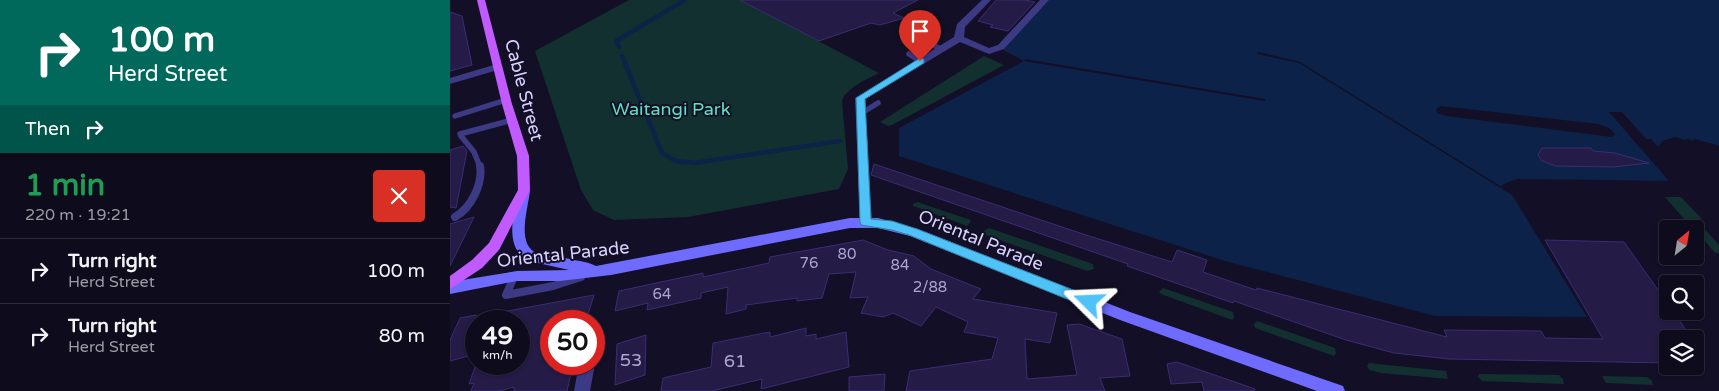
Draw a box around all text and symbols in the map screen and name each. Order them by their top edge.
pin [899,10,941,61]
icon: arrive [906,17,934,45]
text: 100 m [108,19,215,61]
icon: right [25,20,90,85]
street label: Cable Street [500,37,548,144]
text: Herd Street [108,61,227,87]
park label: Waitangi Park [612,98,731,120]
icon: right [80,115,108,143]
text: Then [25,118,70,140]
text: 1 min [25,167,105,204]
button: close [373,170,425,222]
text: 220 m · 19:21 [25,205,131,225]
street label: Oriental Parade [915,205,1047,275]
north arrow [1659,220,1704,265]
map controls [1659,220,1704,375]
street label: Oriental Parade [496,236,630,272]
house number: 80 [838,245,856,263]
text: Turn right [68,250,156,272]
house number: 76 [800,254,818,272]
house number: 84 [891,256,909,274]
icon: right [25,257,53,285]
text: 100 m [367,260,425,282]
text: Herd Street [68,272,155,292]
position arrow [1062,275,1114,327]
button: search [1659,275,1704,320]
house number: 2/88 [913,278,947,296]
house number: 64 [653,285,671,303]
speed limit sign: 50 [540,310,605,375]
text: Turn right [68,315,156,337]
text: 49 [482,321,513,351]
icon: right [25,322,53,350]
text: 80 m [379,325,425,347]
button: layers [1659,330,1704,375]
text: Herd Street [68,337,155,357]
text: km/h [482,348,513,362]
house number: 53 [620,349,642,371]
house number: 61 [724,350,746,372]

